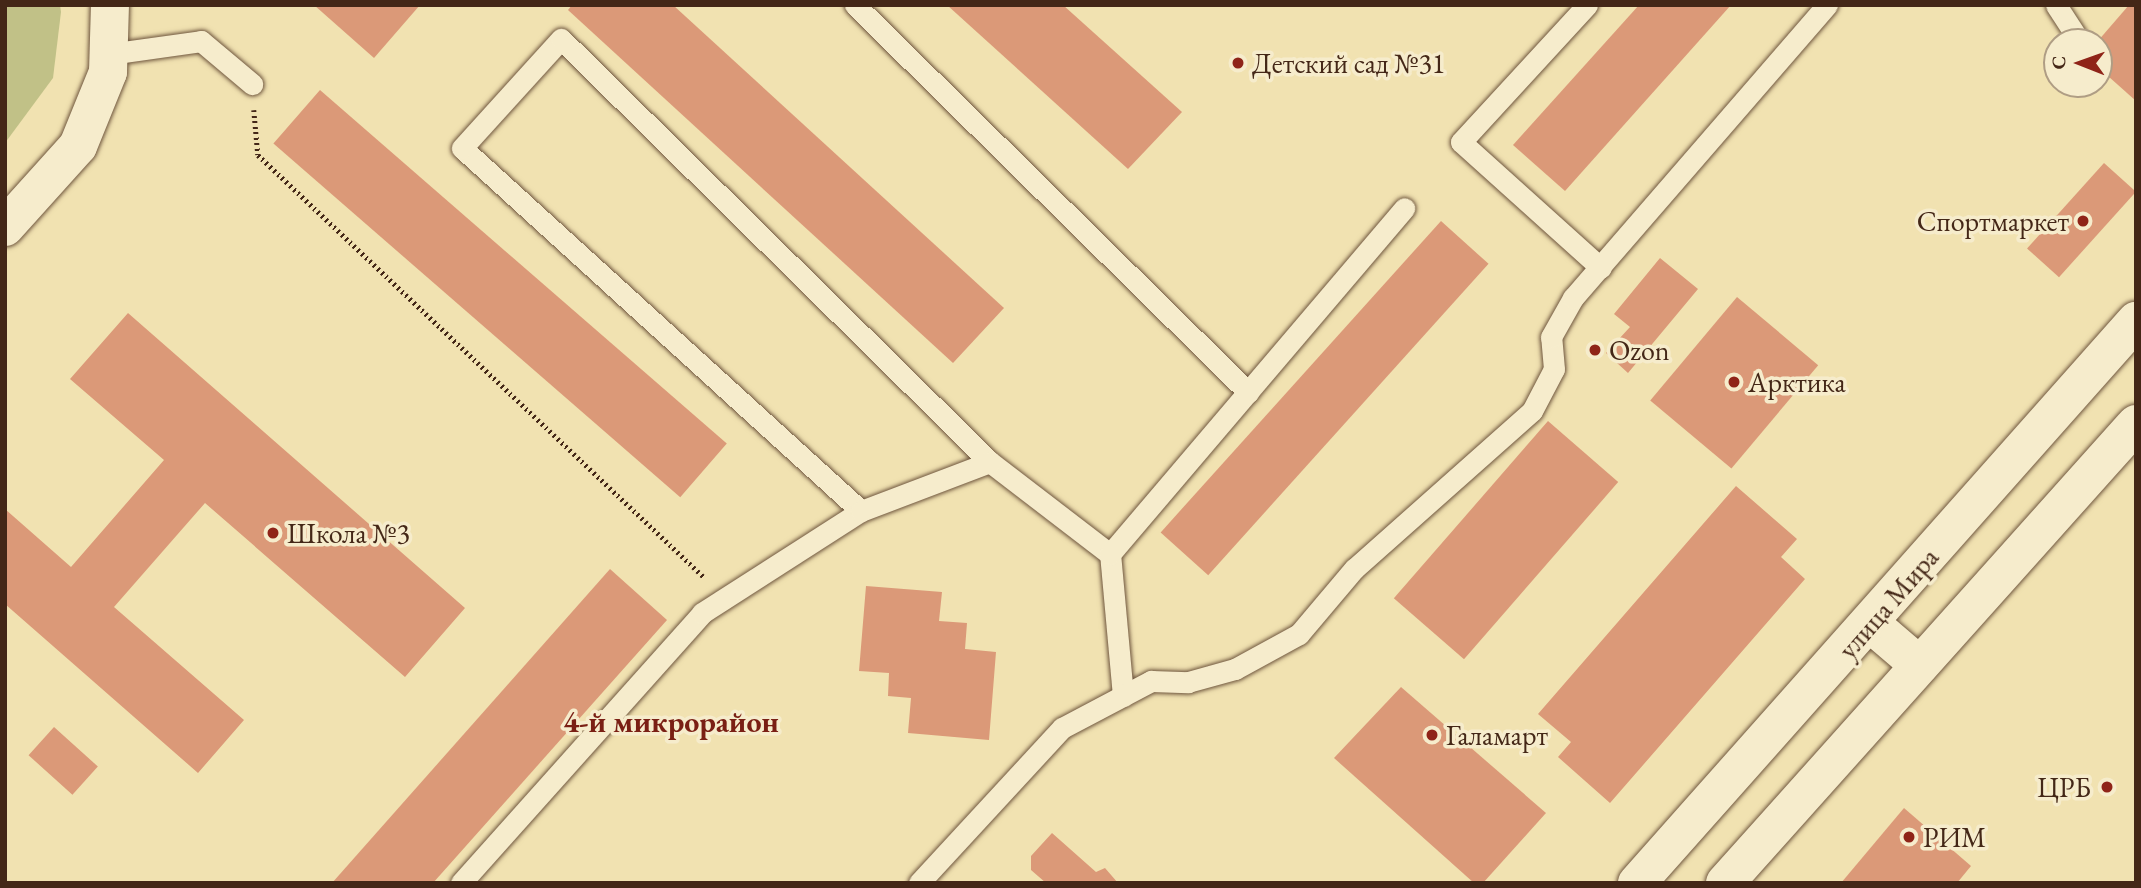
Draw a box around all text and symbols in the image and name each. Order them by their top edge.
north arrow [2043,28,2113,98]
place label: Детский сад №31 [1252,46,1445,80]
marker: Детский сад №31 [1230,55,1246,71]
text: С [2046,56,2071,70]
place label: Спортмаркет [1917,204,2069,238]
marker: Спортмаркет [2075,213,2091,229]
place label: Ozon [1609,333,1670,367]
marker: Ozon [1587,342,1603,358]
place label: Арктика [1748,365,1846,399]
marker: Арктика [1726,374,1742,390]
place label: Школа №3 [287,516,410,550]
marker: Школа №3 [265,525,281,541]
street label: улица Мира [1831,541,1945,665]
district label: 4-й микрорайон [563,704,779,740]
place label: Галамарт [1446,718,1548,752]
marker: Галамарт [1424,727,1440,743]
place label: ЦРБ [2037,770,2091,804]
marker: ЦРБ [2097,777,2117,797]
place label: РИМ [1923,820,1986,854]
marker: РИМ [1901,829,1917,845]

